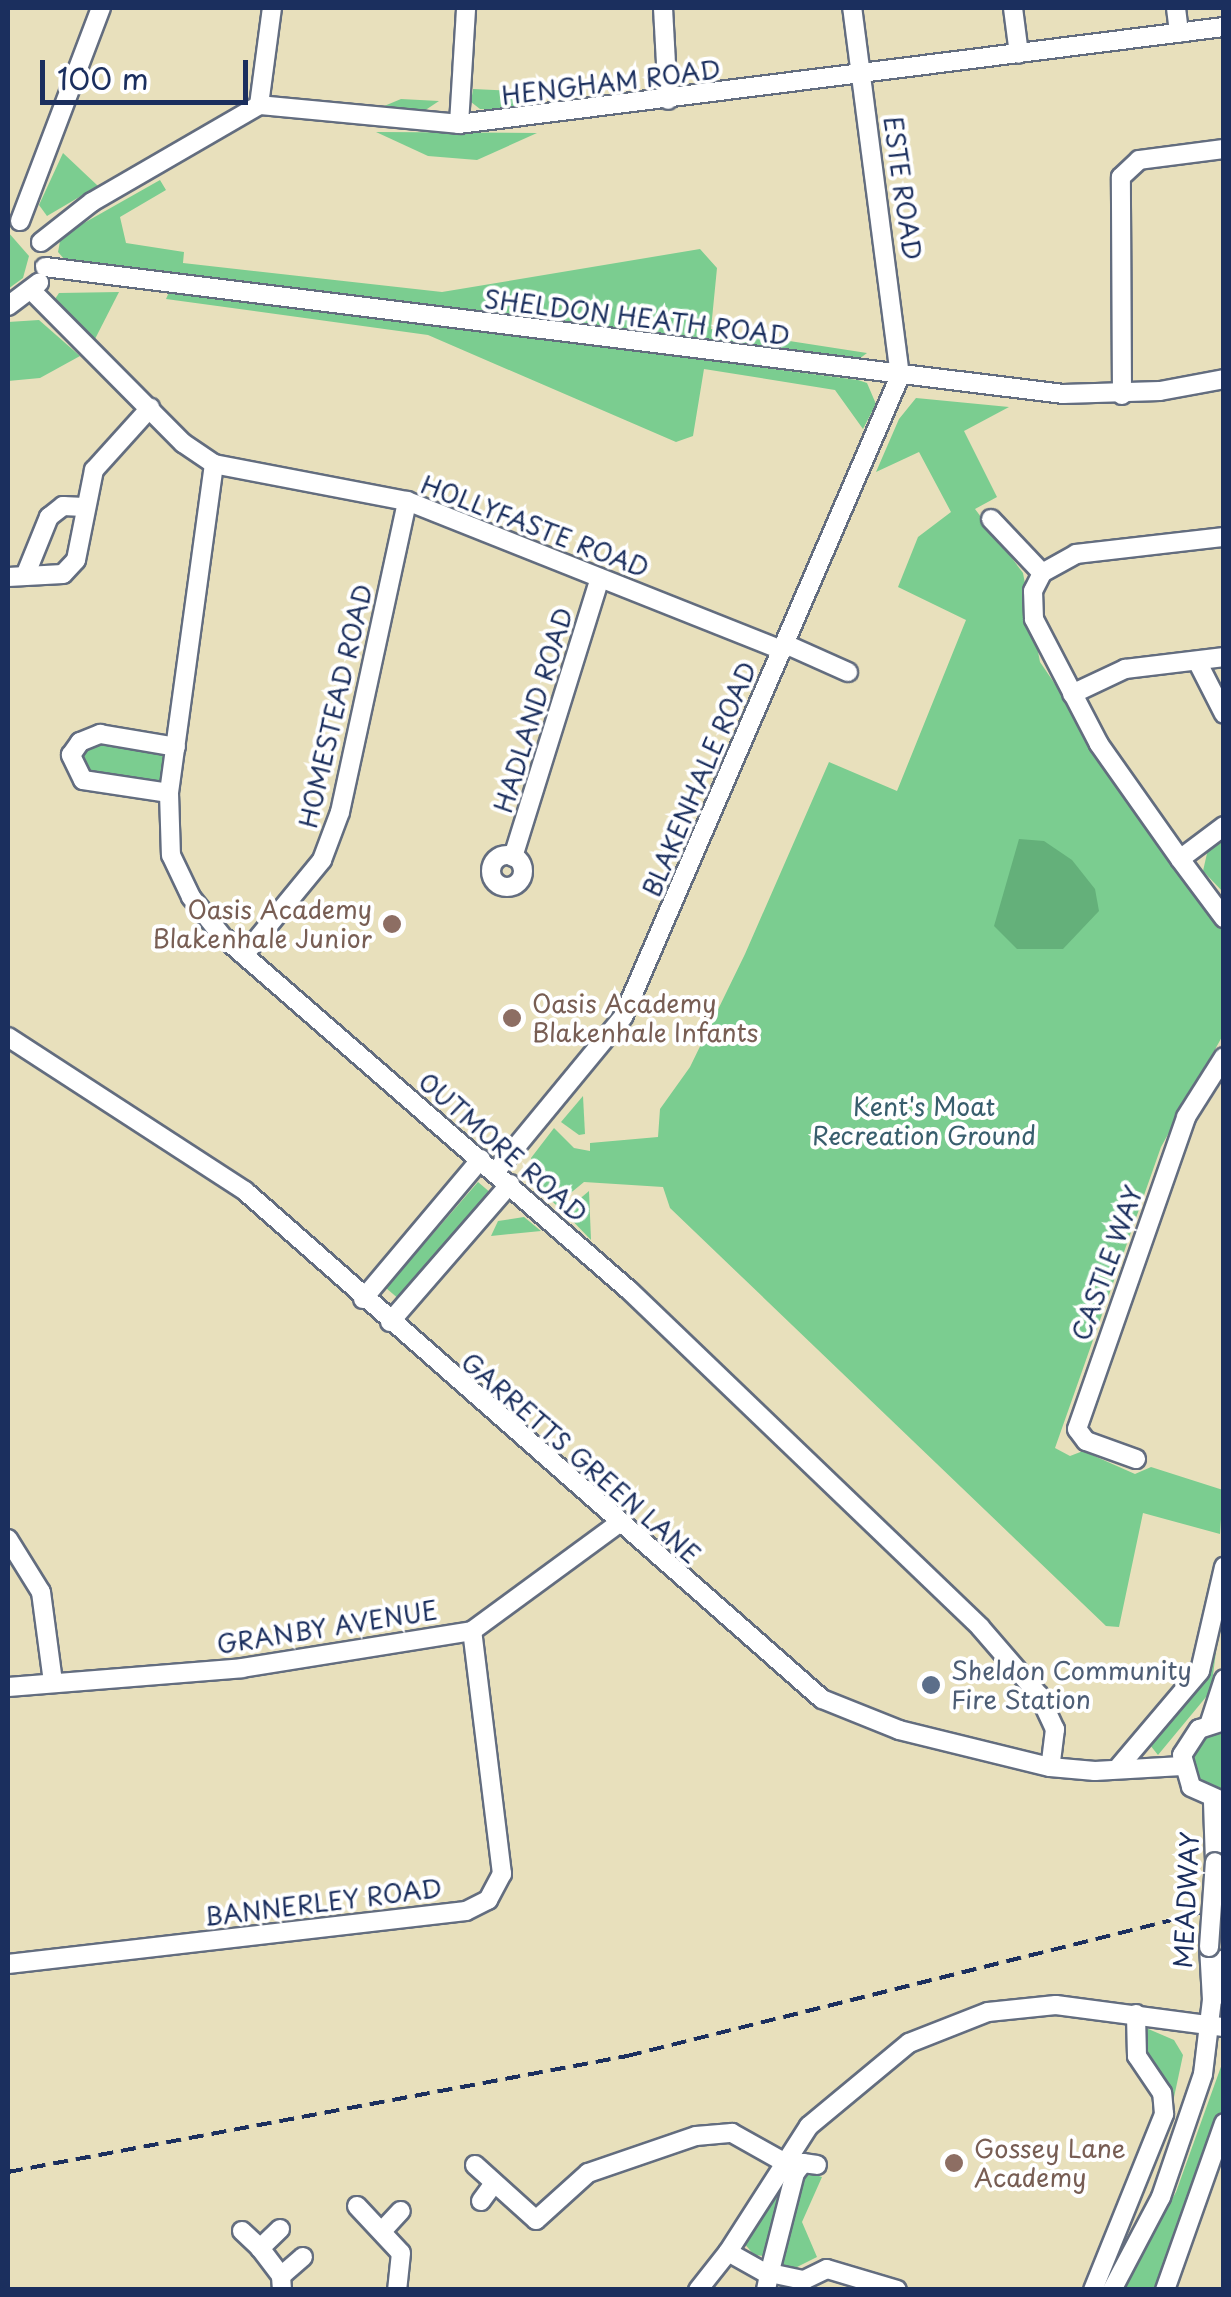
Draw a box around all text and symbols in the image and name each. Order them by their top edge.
scale bar [45,40,252,102]
street label: HENGHAM ROAD [499,54,723,110]
text: 100 m [57,55,149,100]
street label: ESTE ROAD [878,113,928,263]
street label: SHELDON HEATH ROAD [483,283,791,351]
street label: HOLLYFASTE ROAD [416,468,654,584]
street label: HOMESTEAD ROAD [292,582,378,830]
street label: HADLAND ROAD [488,604,578,816]
street label: BLAKENHALE ROAD [636,657,762,901]
place label: Oasis Academy Blakenhale Junior [152,895,372,954]
marker: Oasis Academy Blakenhale Junior [381,913,403,935]
place label: Oasis Academy Blakenhale Infants [532,989,760,1048]
marker: Oasis Academy Blakenhale Infants [501,1007,523,1029]
street label: OUTMORE ROAD [412,1065,594,1229]
park label: Kent's Moat Recreation Ground [812,1092,1036,1151]
street label: CASTLE WAY [1064,1179,1150,1347]
street label: GARRETTS GREEN LANE [454,1345,708,1571]
street label: GRANBY AVENUE [216,1595,438,1659]
place label: Sheldon Community Fire Station [951,1656,1192,1715]
marker: Sheldon Community Fire Station [920,1674,942,1696]
street label: MEADWAY [1167,1831,1205,1969]
street label: BANNERLEY ROAD [202,1872,444,1932]
place label: Gossey Lane Academy [974,2134,1125,2193]
marker: Gossey Lane Academy [943,2152,965,2174]

